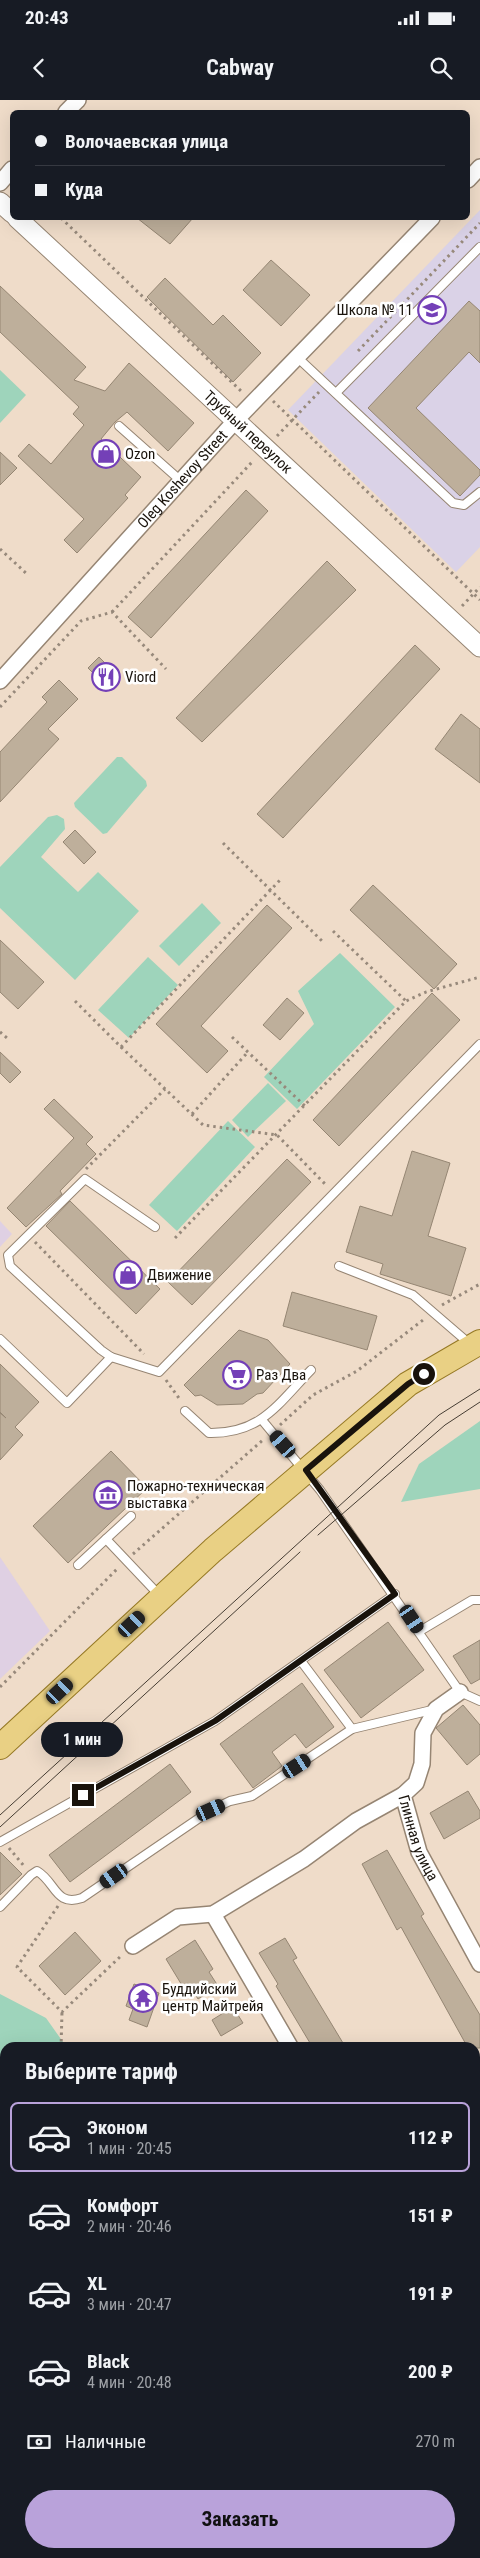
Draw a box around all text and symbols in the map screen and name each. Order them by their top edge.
text: 20:43 [25,6,69,29]
icon: back [25,54,53,82]
icon: search [427,54,455,82]
text: Cabway [206,55,274,80]
text: Волочаевская улица [65,130,228,153]
text: Куда [65,178,103,201]
school or university icon: Школа № 11 [417,295,447,325]
place label: Школа № 11 [336,301,413,319]
street label: Трубный переулок [200,387,296,477]
street label: Oleg Koshevoy Street [134,427,231,532]
shop icon: Ozon [91,439,121,469]
place label: Ozon [125,445,155,463]
restaurant icon: Viord [91,662,121,692]
place label: Viord [125,668,156,686]
shop icon: Движение [113,1260,143,1290]
place label: Движение [147,1266,211,1284]
supermarket icon: Раз Два [222,1360,252,1390]
route start [413,1363,435,1385]
place label: Раз Два [256,1366,306,1384]
car [267,1428,298,1460]
place label: Пожарно-техническая выставка [127,1477,265,1512]
museum icon: Пожарно-техническая выставка [93,1480,123,1510]
car [397,1602,426,1636]
car [115,1608,148,1640]
car [43,1675,76,1707]
callout: 1 мин [42,1722,124,1758]
text: 1 мин [63,1730,101,1749]
car [280,1752,313,1780]
route end [72,1784,94,1806]
street label: Глинная улица [394,1793,442,1884]
car [194,1797,227,1823]
car [97,1861,130,1891]
place label: Буддийский центр Майтрейя [162,1980,264,2015]
temple icon: Буддийский центр Майтрейя [128,1983,158,2013]
text: Выберите тариф [25,2059,178,2084]
icon: car [27,2115,72,2160]
text: Эконом [87,2116,148,2139]
text: 112 ₽ [408,2126,453,2149]
text: 1 мин · 20:45 [87,2139,172,2158]
icon: car [27,2193,72,2238]
text: Комфорт [87,2194,159,2217]
text: 151 ₽ [408,2204,453,2227]
text: 2 мин · 20:46 [87,2217,172,2236]
icon: car [27,2271,72,2316]
text: XL [87,2272,107,2295]
text: 191 ₽ [408,2282,453,2305]
text: 3 мин · 20:47 [87,2295,172,2314]
icon: car [27,2349,72,2394]
text: Black [87,2350,129,2373]
text: 200 ₽ [408,2360,453,2383]
text: 4 мин · 20:48 [87,2373,172,2392]
icon: cash [25,2428,53,2456]
text: Наличные [65,2430,146,2453]
text: 270 m [416,2432,455,2451]
button: Заказать [25,2490,455,2548]

